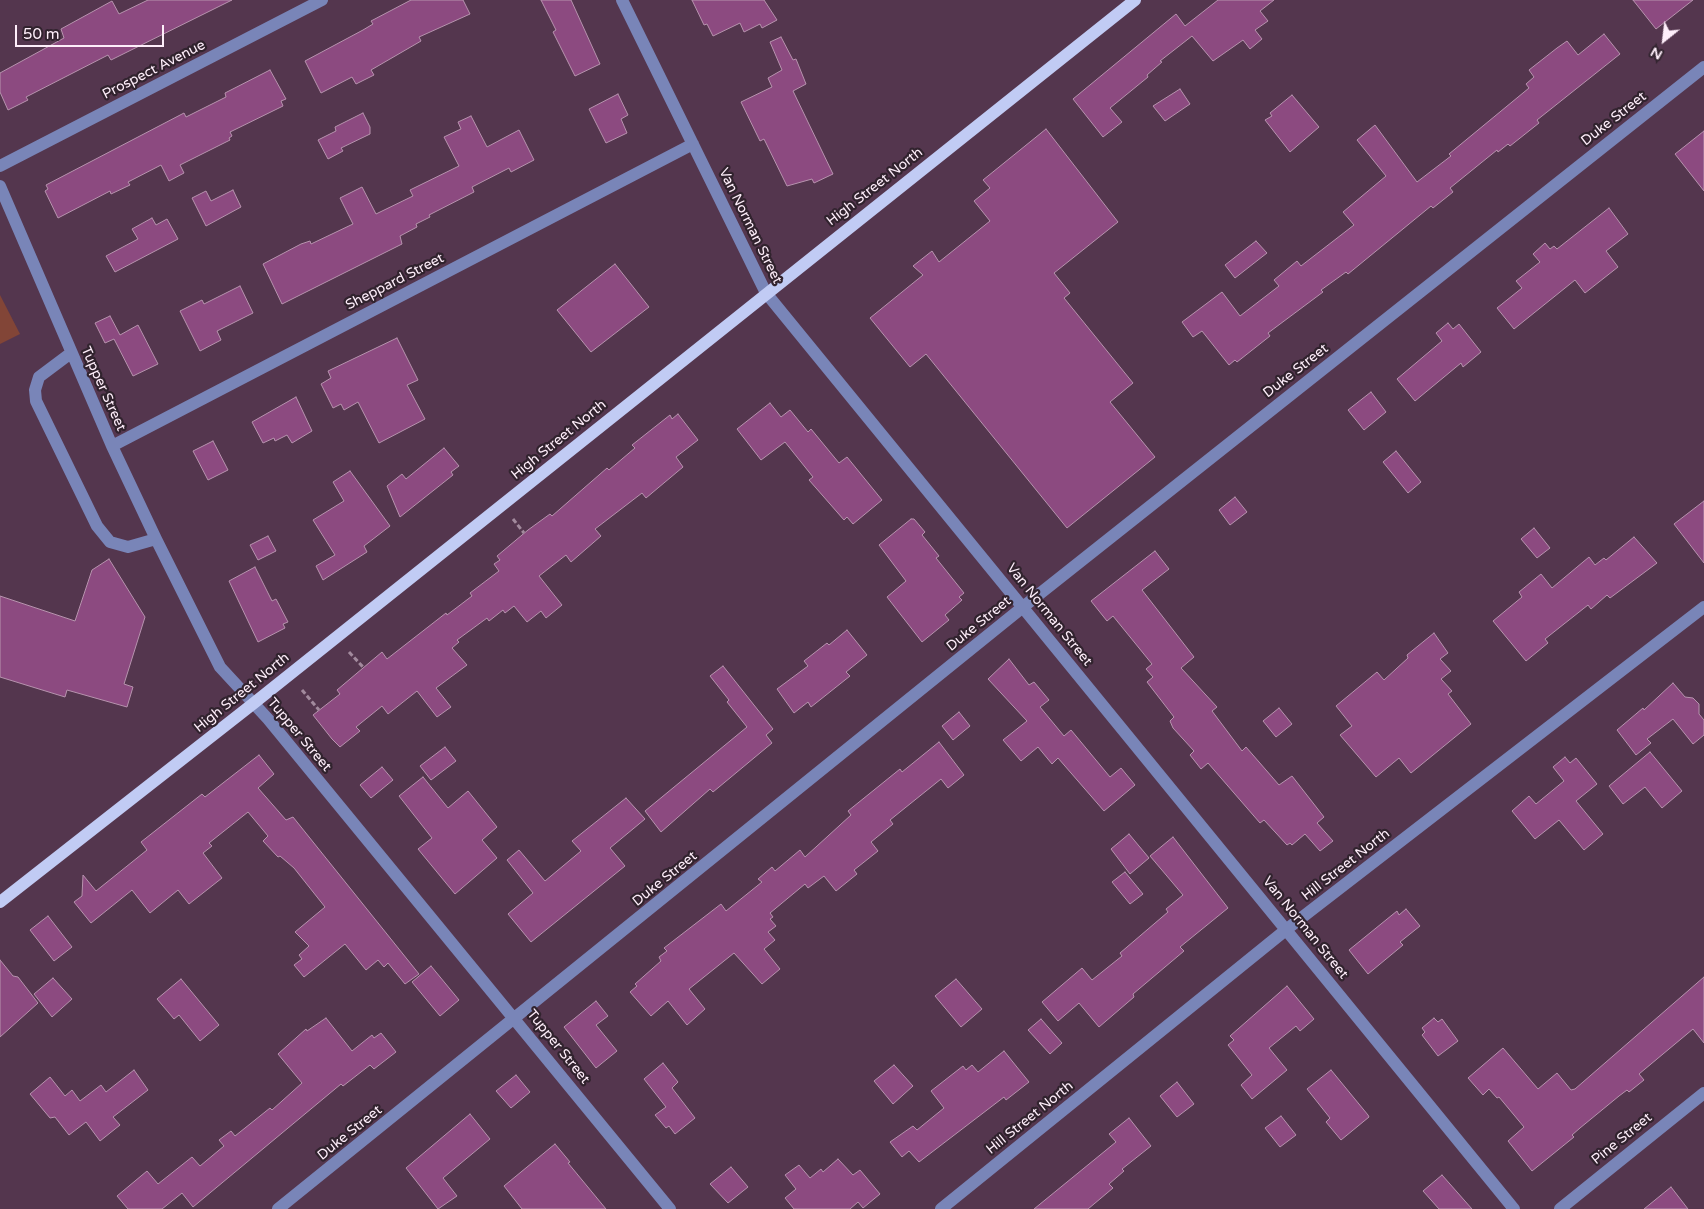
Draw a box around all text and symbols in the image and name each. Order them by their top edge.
scale bar [18,15,166,47]
north arrow [1639,15,1689,65]
text: 50 m [23,25,60,43]
street label: Prospect Avenue [100,37,208,103]
text: N [1647,43,1666,64]
street label: Duke Street [1578,88,1650,150]
street label: High Street North [824,144,926,230]
street label: Van Norman Street [715,165,785,287]
street label: Sheppard Street [343,250,447,314]
street label: Duke Street [1260,340,1332,402]
street label: Tupper Street [77,344,129,434]
street label: High Street North [508,397,610,483]
street label: Van Norman Street [1003,560,1095,670]
street label: Duke Street [943,593,1015,655]
street label: High Street North [191,650,293,736]
street label: Tupper Street [263,695,335,775]
street label: Hill Street North [1299,825,1393,905]
street label: Duke Street [629,848,701,910]
street label: Van Norman Street [1259,873,1351,983]
street label: Tupper Street [523,1006,593,1088]
street label: Hill Street North [983,1078,1077,1158]
street label: Duke Street [314,1102,386,1164]
street label: Pine Street [1588,1110,1656,1168]

